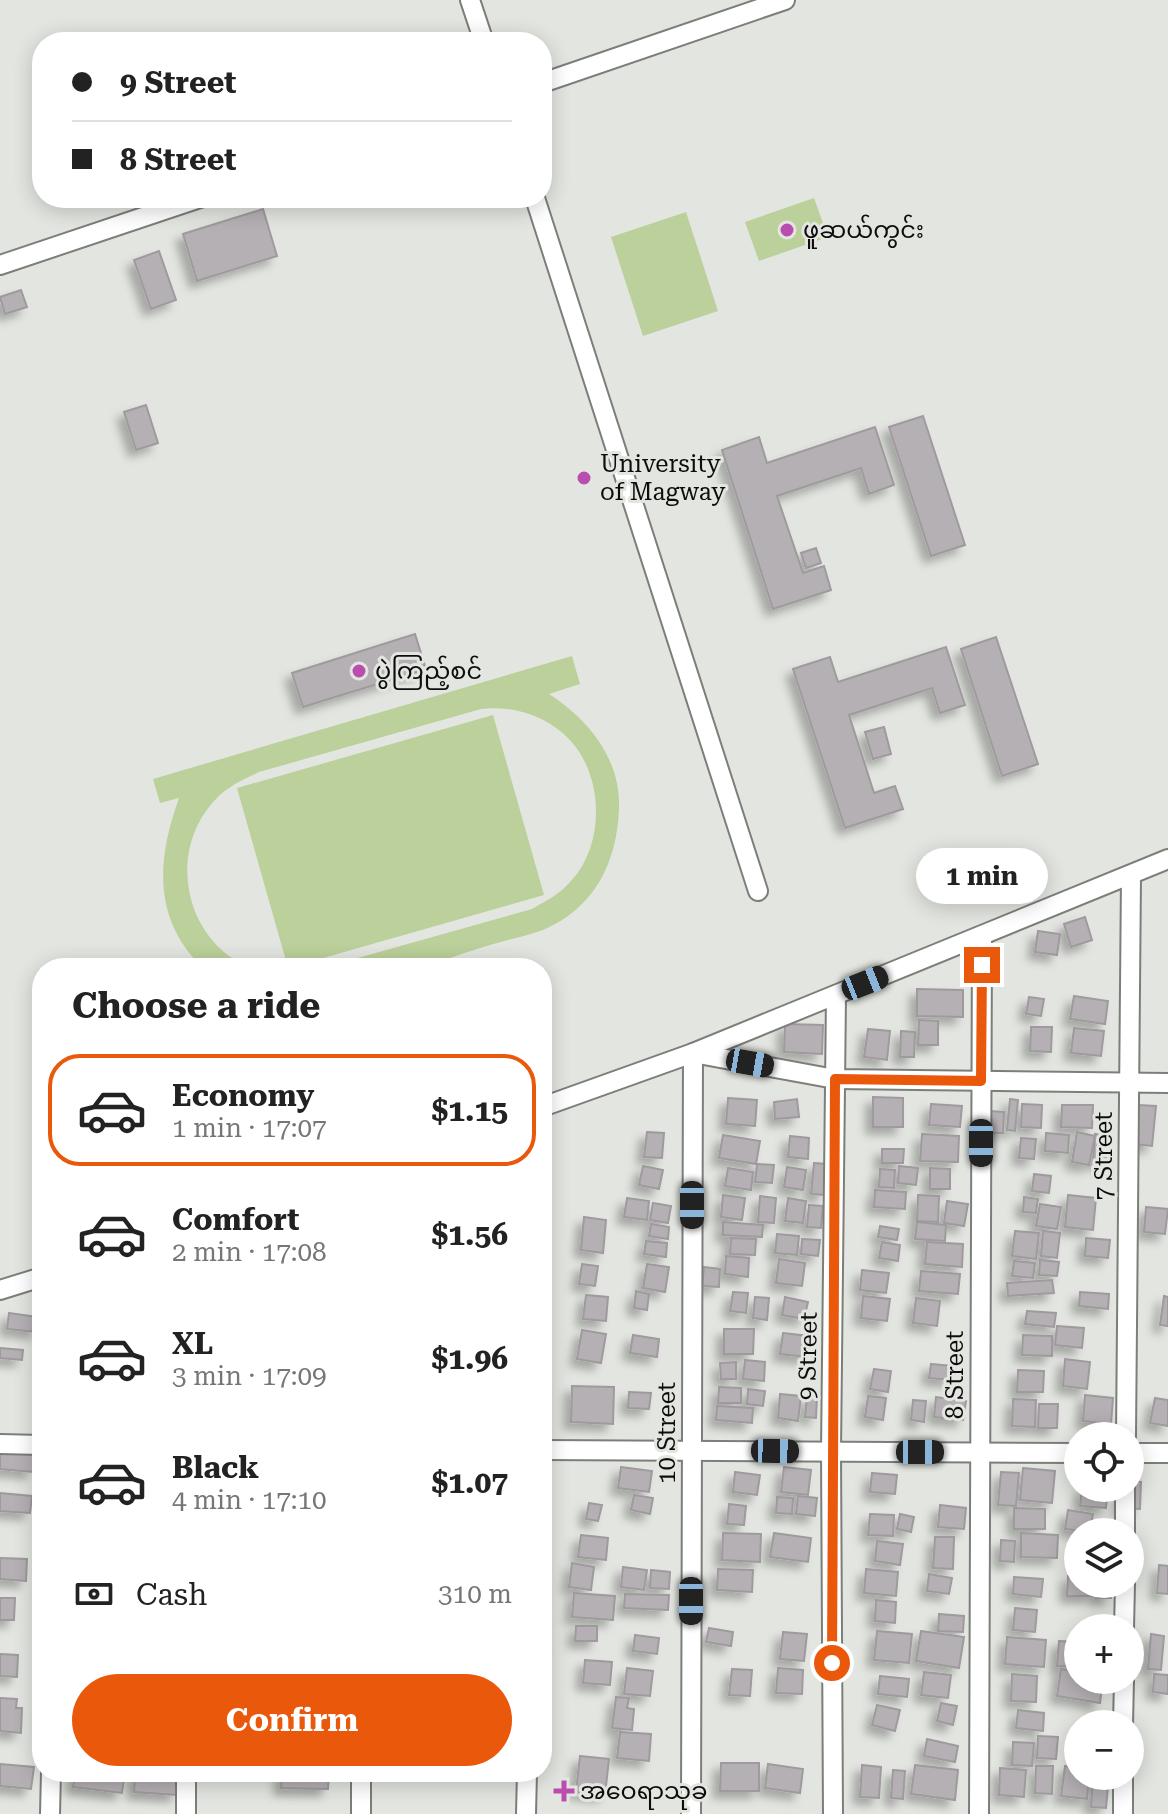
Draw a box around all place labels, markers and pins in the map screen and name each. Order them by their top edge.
place label: ဖူဆယ်ကွင်း [803,214,924,249]
marker: ဖူဆယ်ကွင်း [778,221,796,239]
place label: University of Magway [600,450,726,506]
marker: University of Magway [575,469,593,487]
place label: ပွဲကြည့်စင် [375,655,482,690]
marker: ပွဲကြည့်စင် [350,662,368,680]
place label: အဝေရာသုခ [580,1777,707,1810]
marker: အဝေရာသုခ [555,1782,573,1800]

